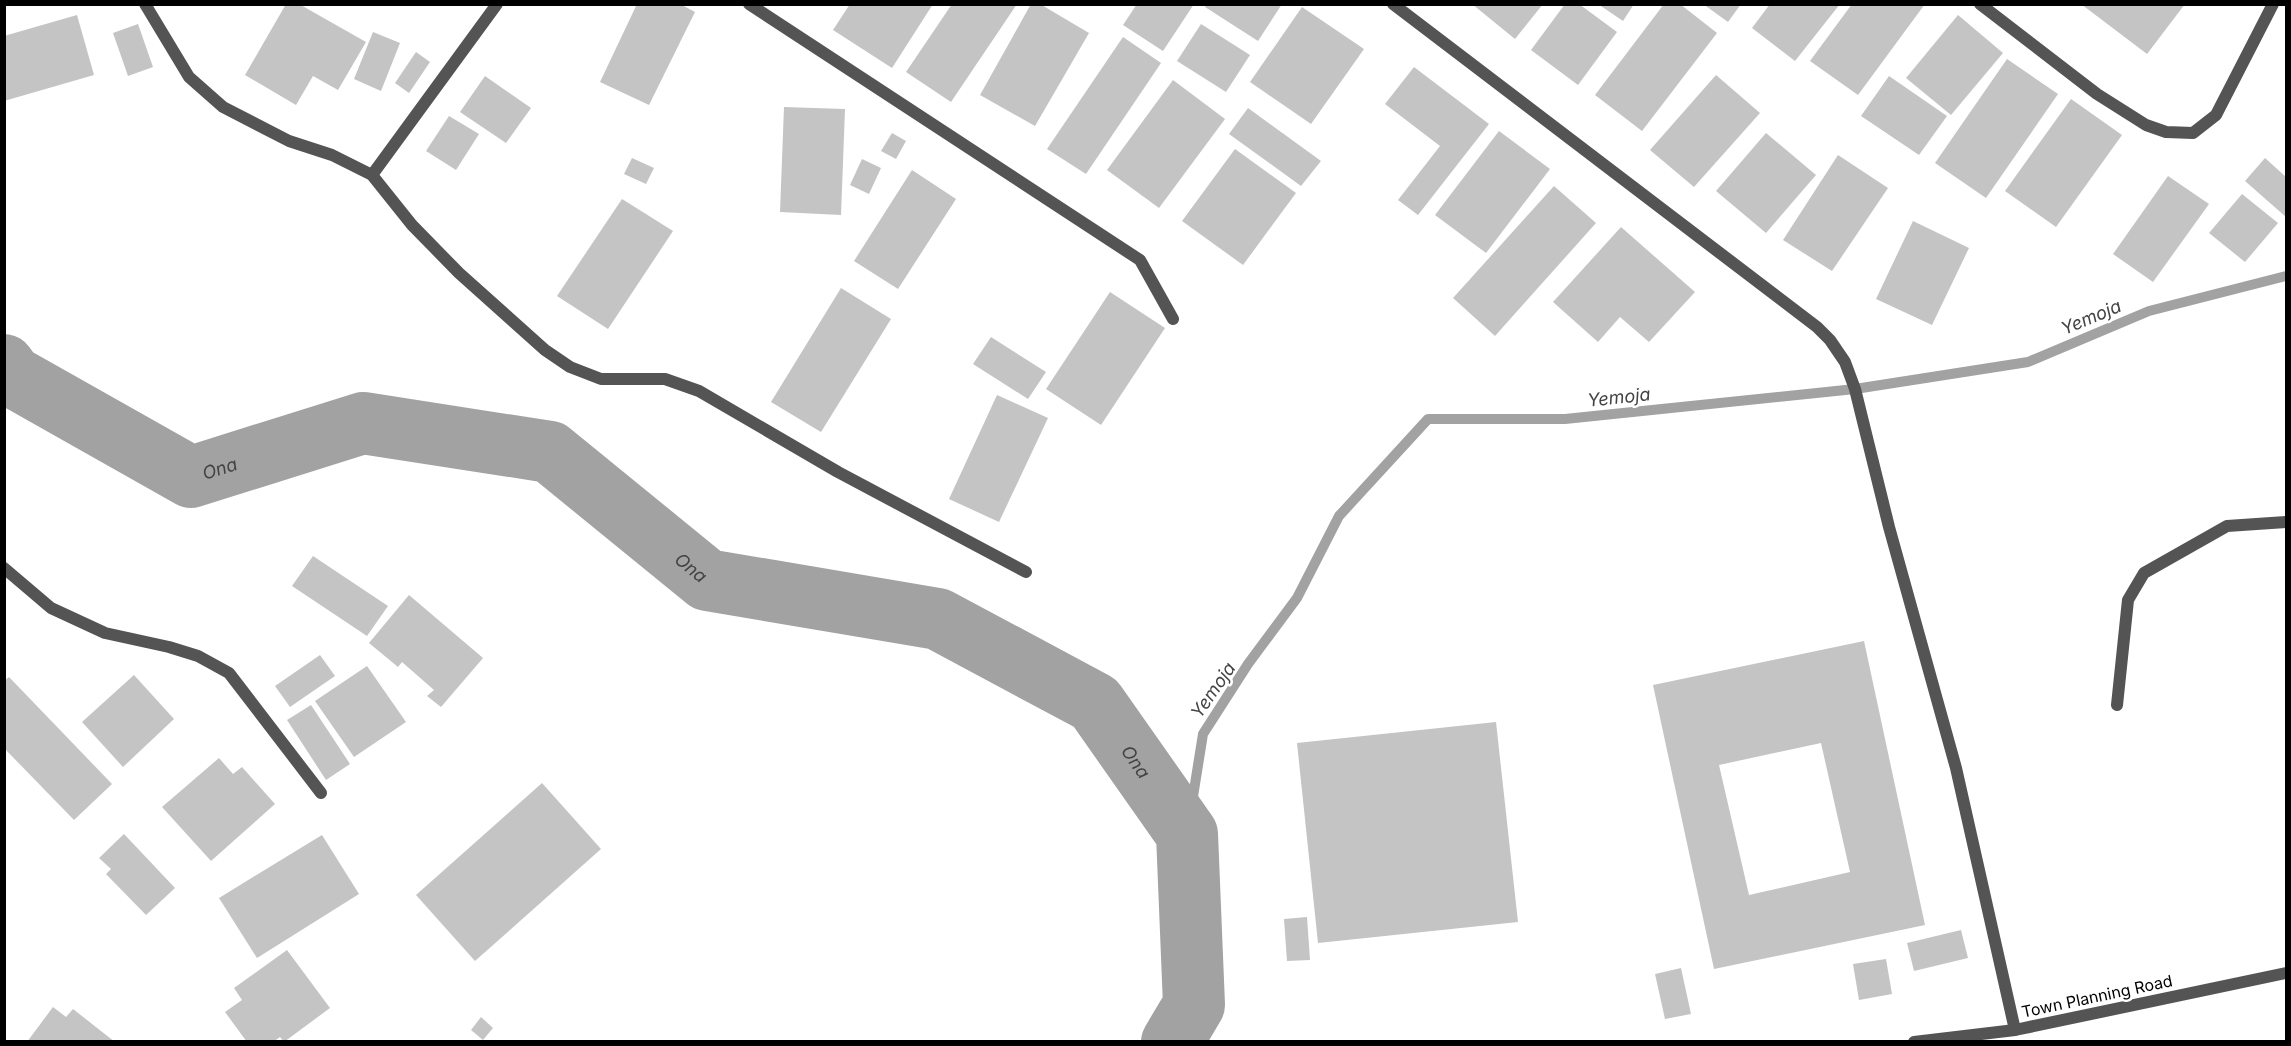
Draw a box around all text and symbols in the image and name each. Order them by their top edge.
water label: Yemoja [2058,295,2124,339]
water label: Yemoja [1586,383,1652,411]
water label: Ona [199,453,240,483]
water label: Ona [671,548,712,587]
water label: Yemoja [1186,658,1240,722]
water label: Ona [1117,741,1155,782]
street label: Town Planning Road [2020,970,2174,1022]

